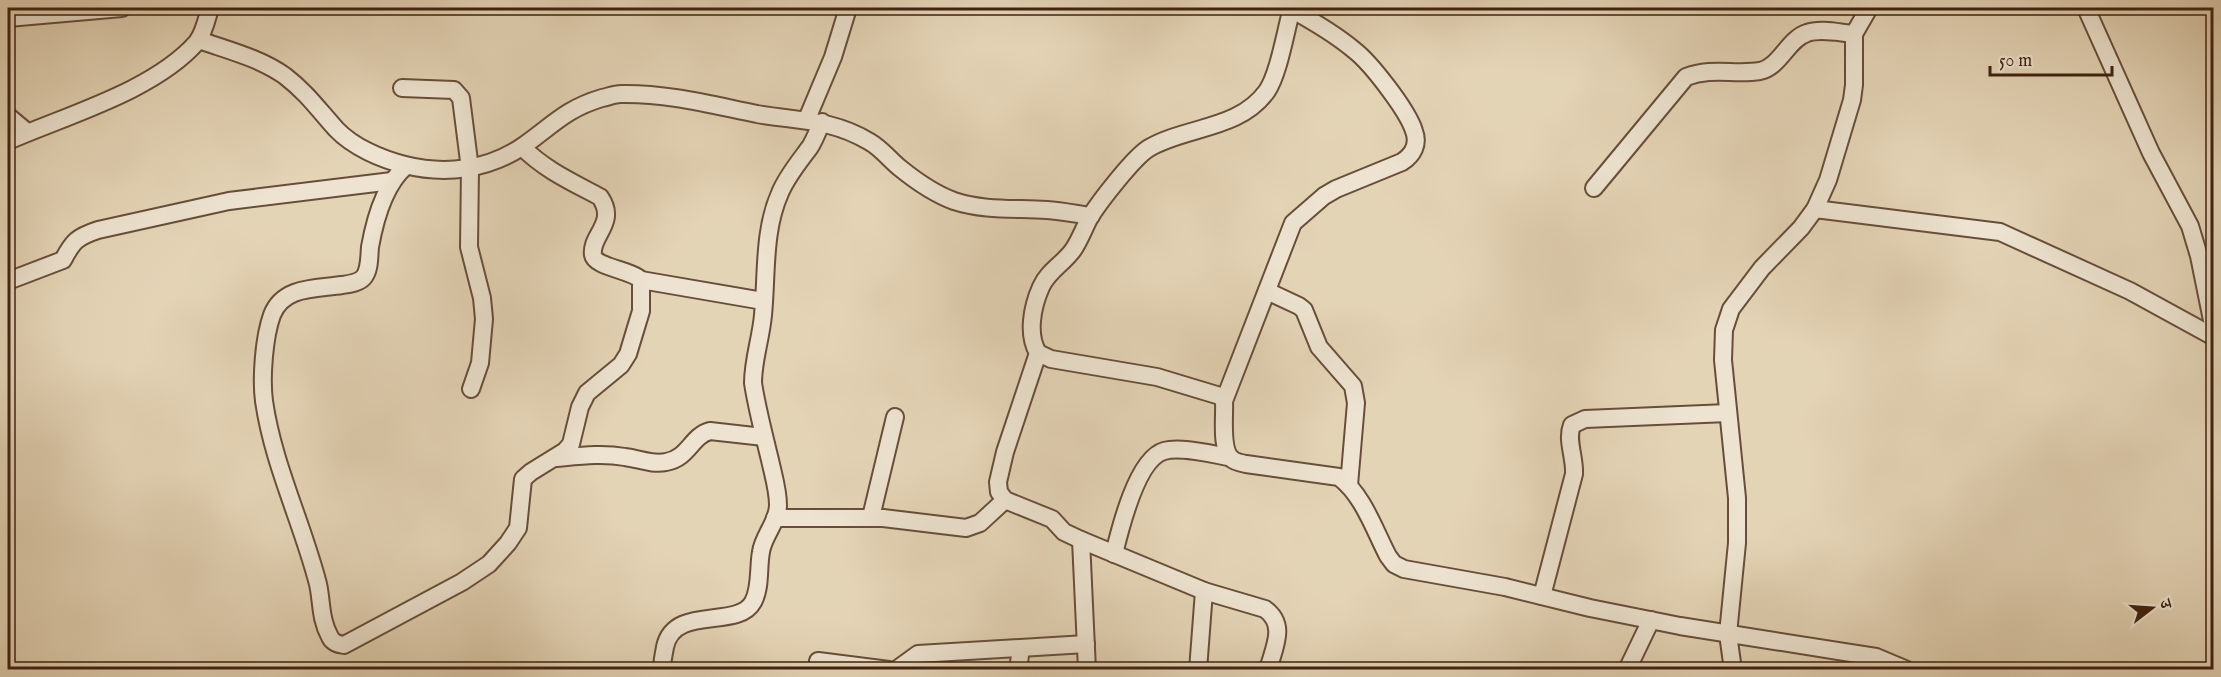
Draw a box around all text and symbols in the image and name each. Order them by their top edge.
scale bar [1990,39,2112,77]
text: 50 m [1999,50,2032,73]
north arrow [2122,578,2182,638]
text: उ [2153,596,2176,613]

